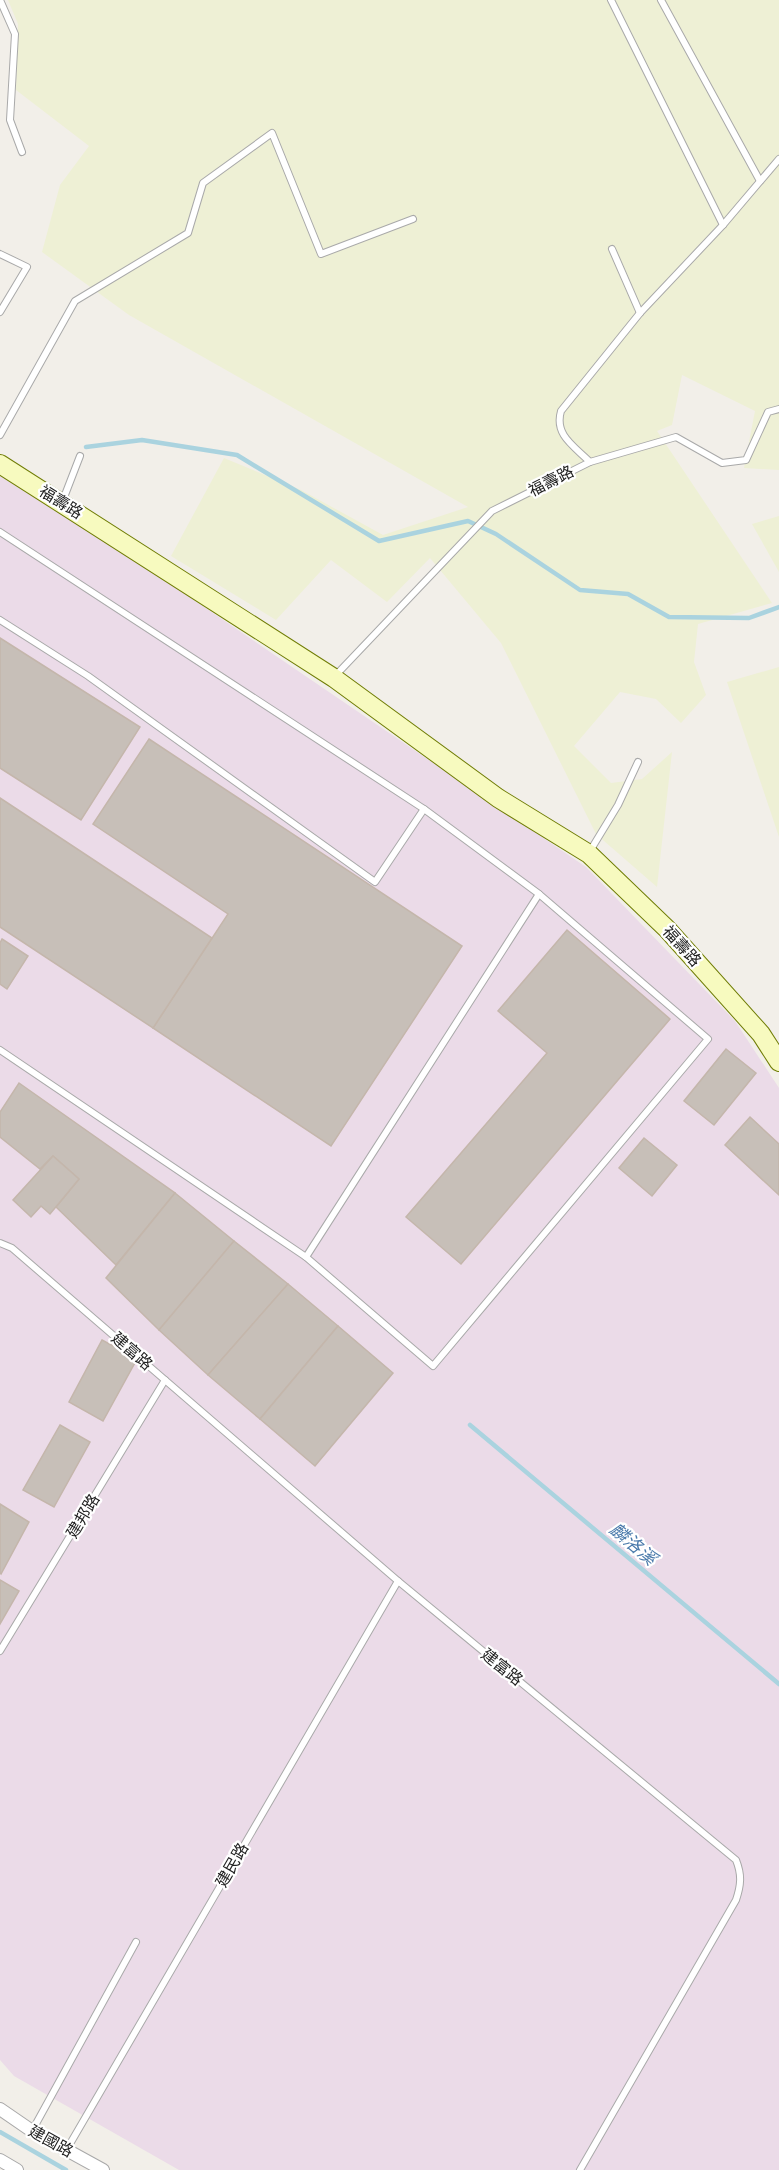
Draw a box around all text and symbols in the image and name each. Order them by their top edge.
street label: 福壽路 [525,462,577,500]
street label: 福壽路 [36,481,86,523]
street label: 福壽路 [659,922,705,970]
street label: 建富路 [108,1328,156,1374]
street label: 建邦路 [62,1491,104,1541]
water label: 麟洛溪 [605,1518,663,1572]
street label: 建富路 [477,1645,527,1689]
street label: 建民路 [212,1839,252,1891]
street label: 建國路 [25,2121,77,2161]

